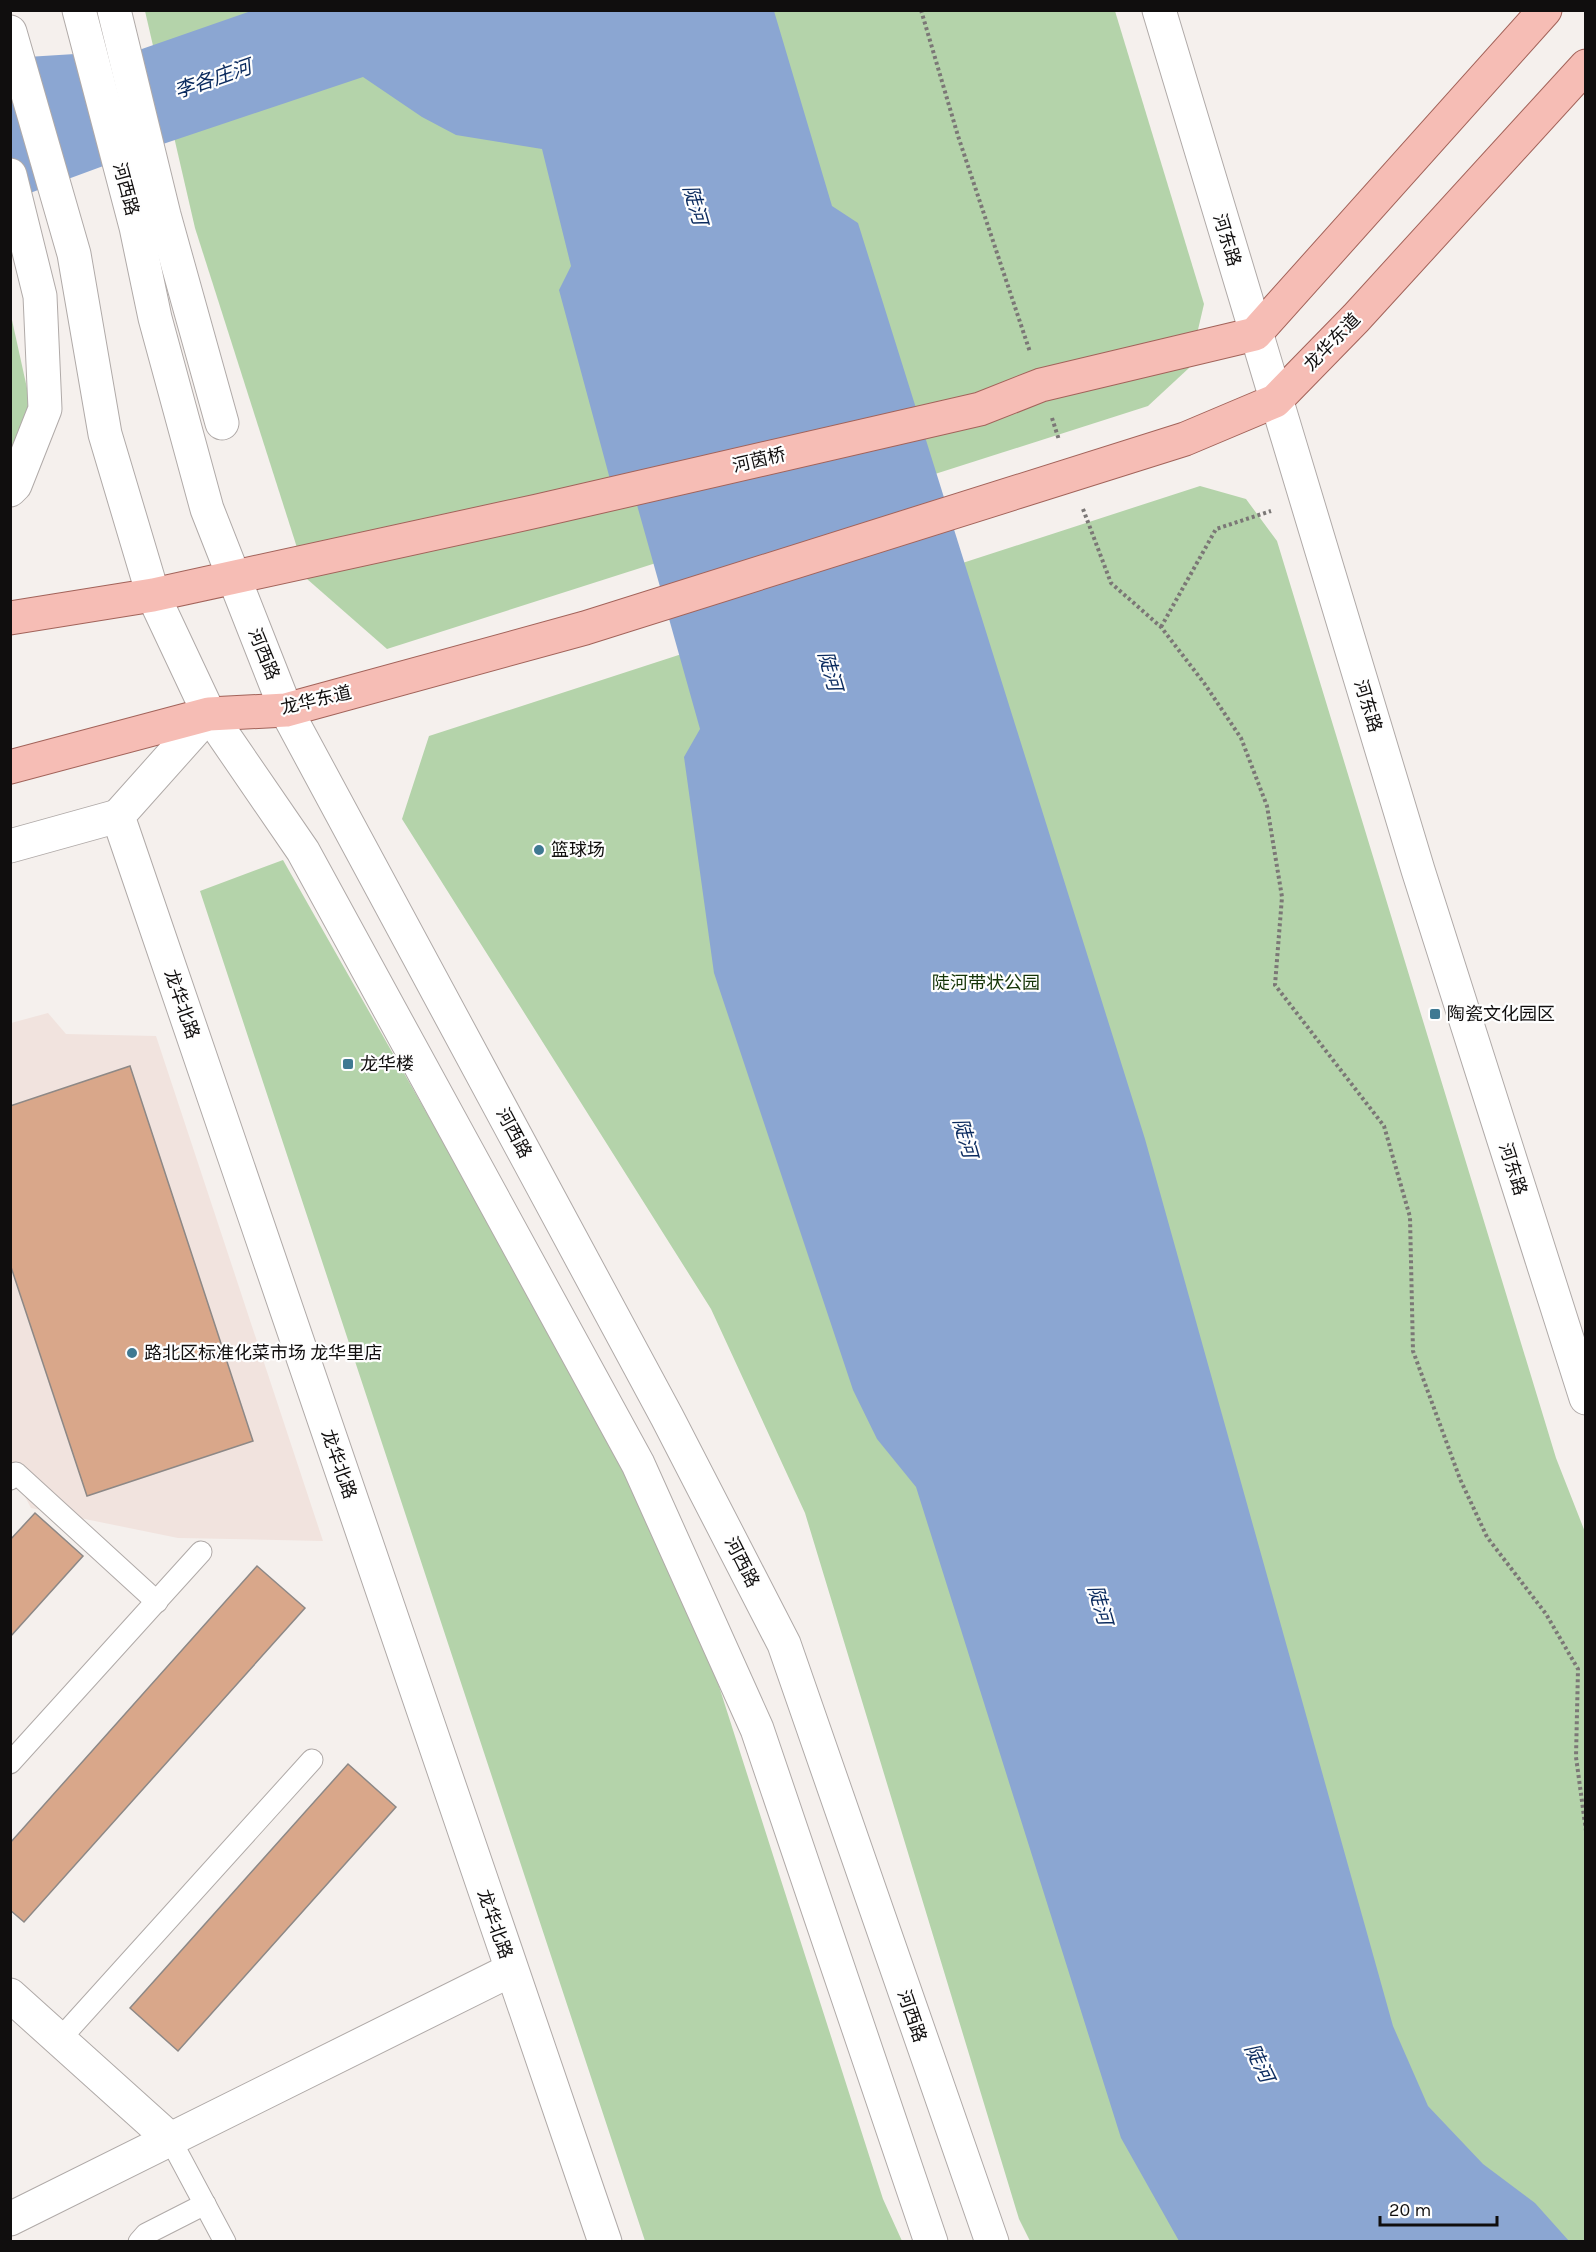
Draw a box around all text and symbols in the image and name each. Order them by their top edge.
water label: 李各庄河 [171,54,258,103]
street label: 河西路 [108,160,144,218]
water label: 陡河 [678,183,713,231]
street label: 河东路 [1209,211,1245,269]
street label: 龙华东道 [1299,308,1365,376]
street label: 河茵桥 [730,443,788,477]
street label: 河西路 [244,625,284,683]
water label: 陡河 [813,649,848,697]
street label: 河东路 [1350,677,1386,735]
street label: 龙华东道 [278,681,354,719]
place label: 篮球场 [551,839,605,861]
marker: 篮球场 [532,843,546,857]
street label: 龙华北路 [160,966,204,1042]
park label: 陡河带状公园 [932,972,1040,994]
place label: 陶瓷文化园区 [1447,1003,1555,1025]
marker: 陶瓷文化园区 [1428,1007,1442,1021]
place label: 龙华楼 [360,1053,414,1075]
marker: 龙华楼 [341,1057,355,1071]
street label: 河西路 [492,1104,536,1162]
water label: 陡河 [948,1116,983,1164]
street label: 河东路 [1494,1140,1532,1198]
place label: 路北区标准化菜市场 龙华里店 [144,1342,382,1364]
marker: 路北区标准化菜市场 龙华里店 [125,1346,139,1360]
street label: 龙华北路 [317,1426,361,1502]
street label: 河西路 [720,1533,764,1591]
water label: 陡河 [1083,1583,1118,1631]
street label: 龙华北路 [473,1886,517,1962]
street label: 河西路 [893,1987,931,2045]
water label: 陡河 [1240,2040,1280,2090]
scale bar [1380,2189,1497,2227]
text: 20 m [1389,2199,1431,2221]

